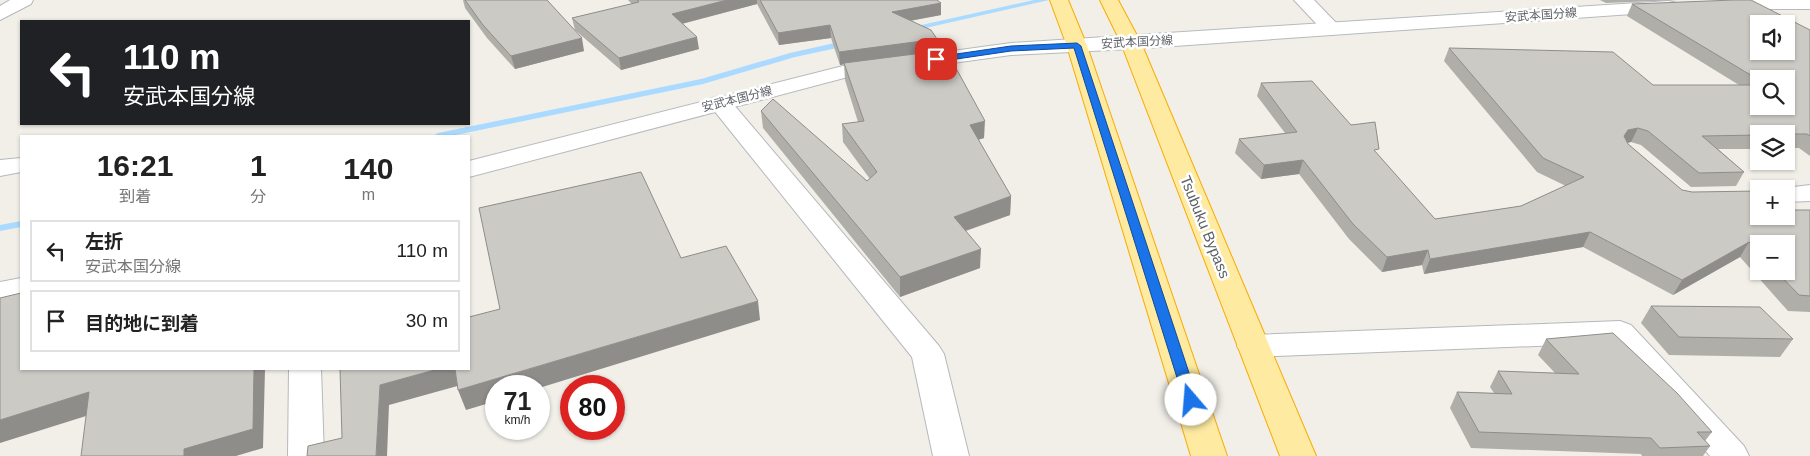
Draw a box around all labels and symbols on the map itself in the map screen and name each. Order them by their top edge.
street label: 安武本国分線 [1505,6,1577,24]
street label: 安武本国分線 [1101,33,1173,51]
pin [915,38,957,80]
street label: 安武本国分線 [700,83,774,115]
street label: Tsubuku Bypass [1177,173,1234,281]
position arrow [1164,373,1216,425]
speed limit sign: 80 [560,375,625,440]

